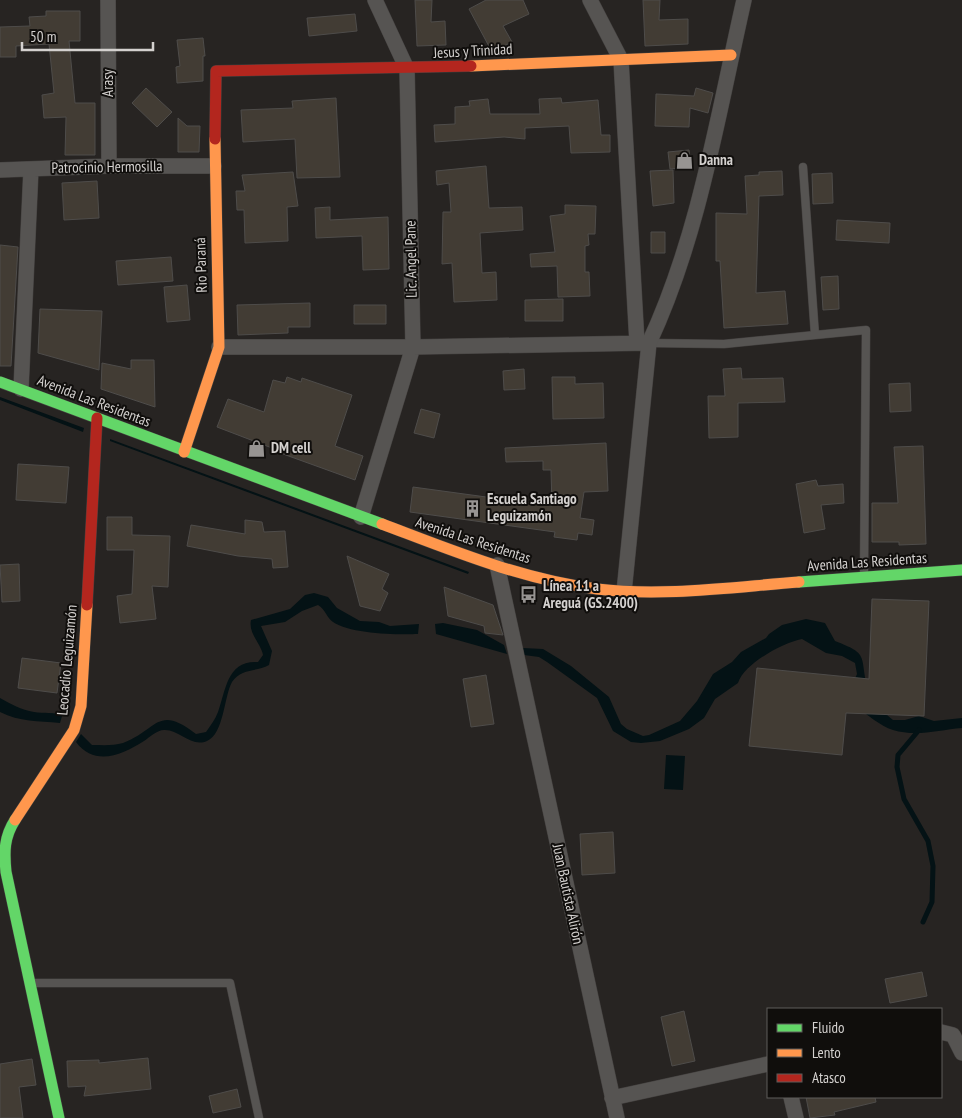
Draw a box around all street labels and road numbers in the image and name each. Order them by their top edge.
street label: Jesus y Trinidad [432,39,513,62]
street label: Arasy [98,69,117,97]
street label: Patrocinio Hermosilla [51,156,163,177]
street label: Lic. Angel Pane [400,220,421,298]
street label: Rio Paraná [190,237,211,293]
street label: Avenida Las Residentas [35,370,154,431]
street label: Avenida Las Residentas [413,512,533,567]
street label: Avenida Las Residentas [806,548,927,575]
street label: Leocadio Leguizamón [52,604,81,716]
street label: Juan Bautista Alirón [548,841,588,946]

